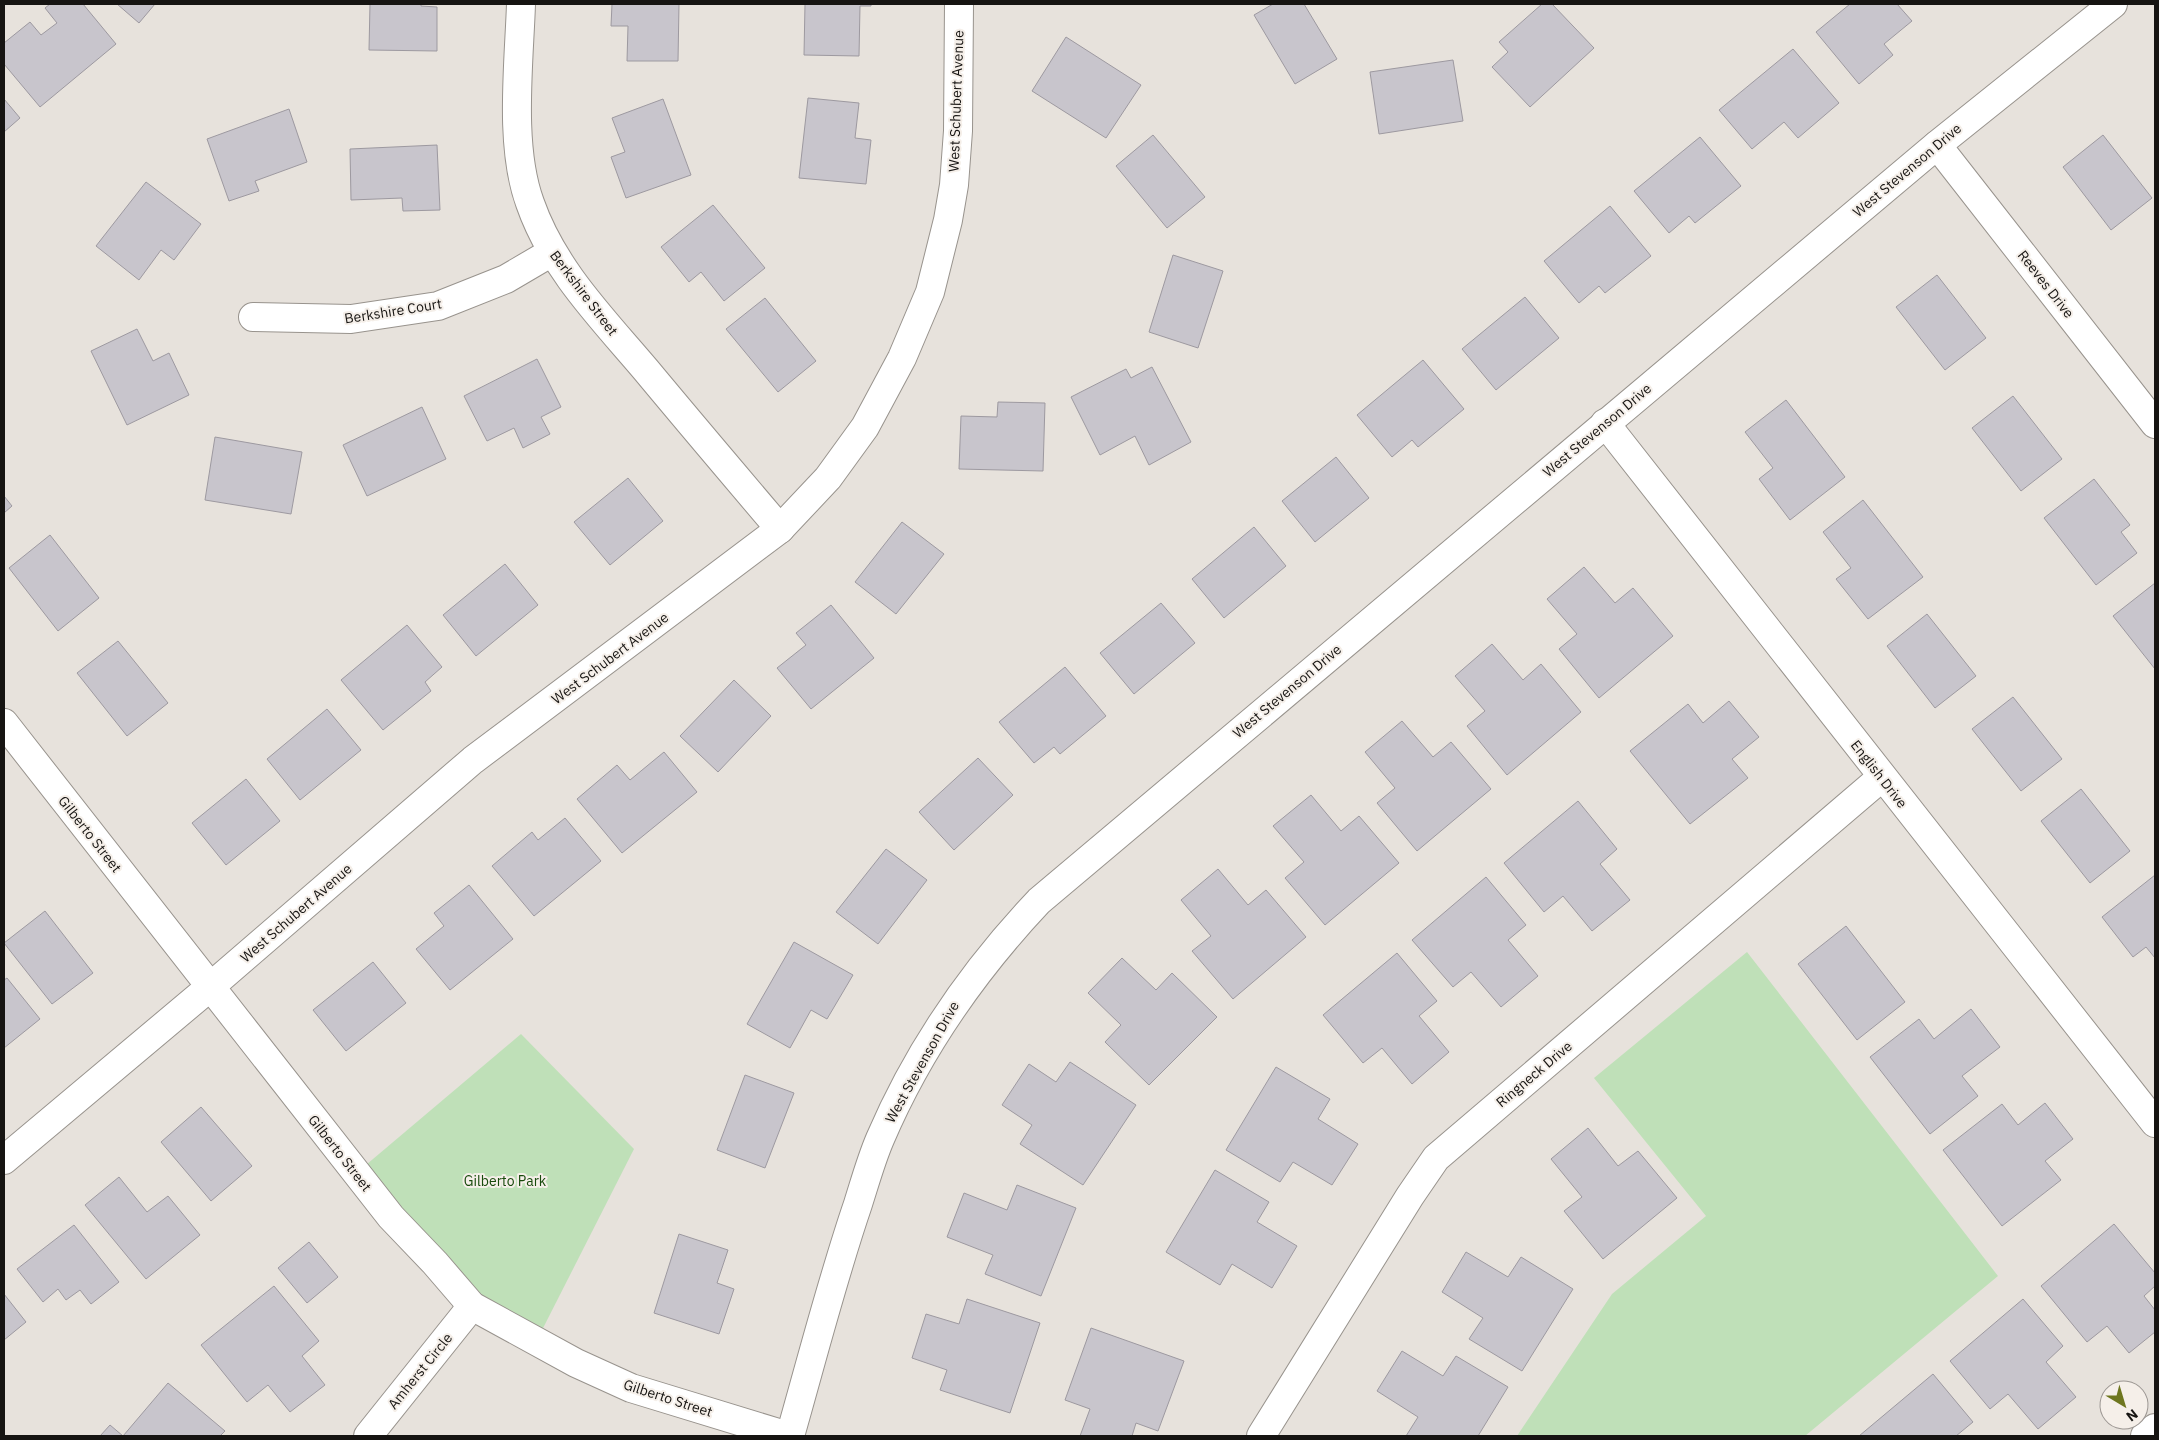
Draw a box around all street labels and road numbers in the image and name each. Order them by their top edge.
street label: West Schubert Avenue [945,29,967,172]
street label: West Stevenson Drive [1849,119,1965,221]
street label: Berkshire Street [546,247,622,339]
street label: Reeves Drive [2014,247,2078,322]
street label: Berkshire Court [343,294,443,328]
street label: West Stevenson Drive [1539,379,1655,481]
street label: West Schubert Avenue [548,608,672,708]
street label: West Stevenson Drive [1229,640,1345,742]
street label: English Drive [1847,736,1911,812]
street label: Gilberto Street [54,792,126,876]
street label: West Schubert Avenue [237,859,356,966]
street label: West Stevenson Drive [881,998,963,1126]
street label: Ringneck Drive [1492,1037,1576,1111]
street label: Gilberto Street [304,1111,376,1195]
street label: Amherst Circle [384,1329,456,1413]
street label: Gilberto Street [621,1375,715,1421]

